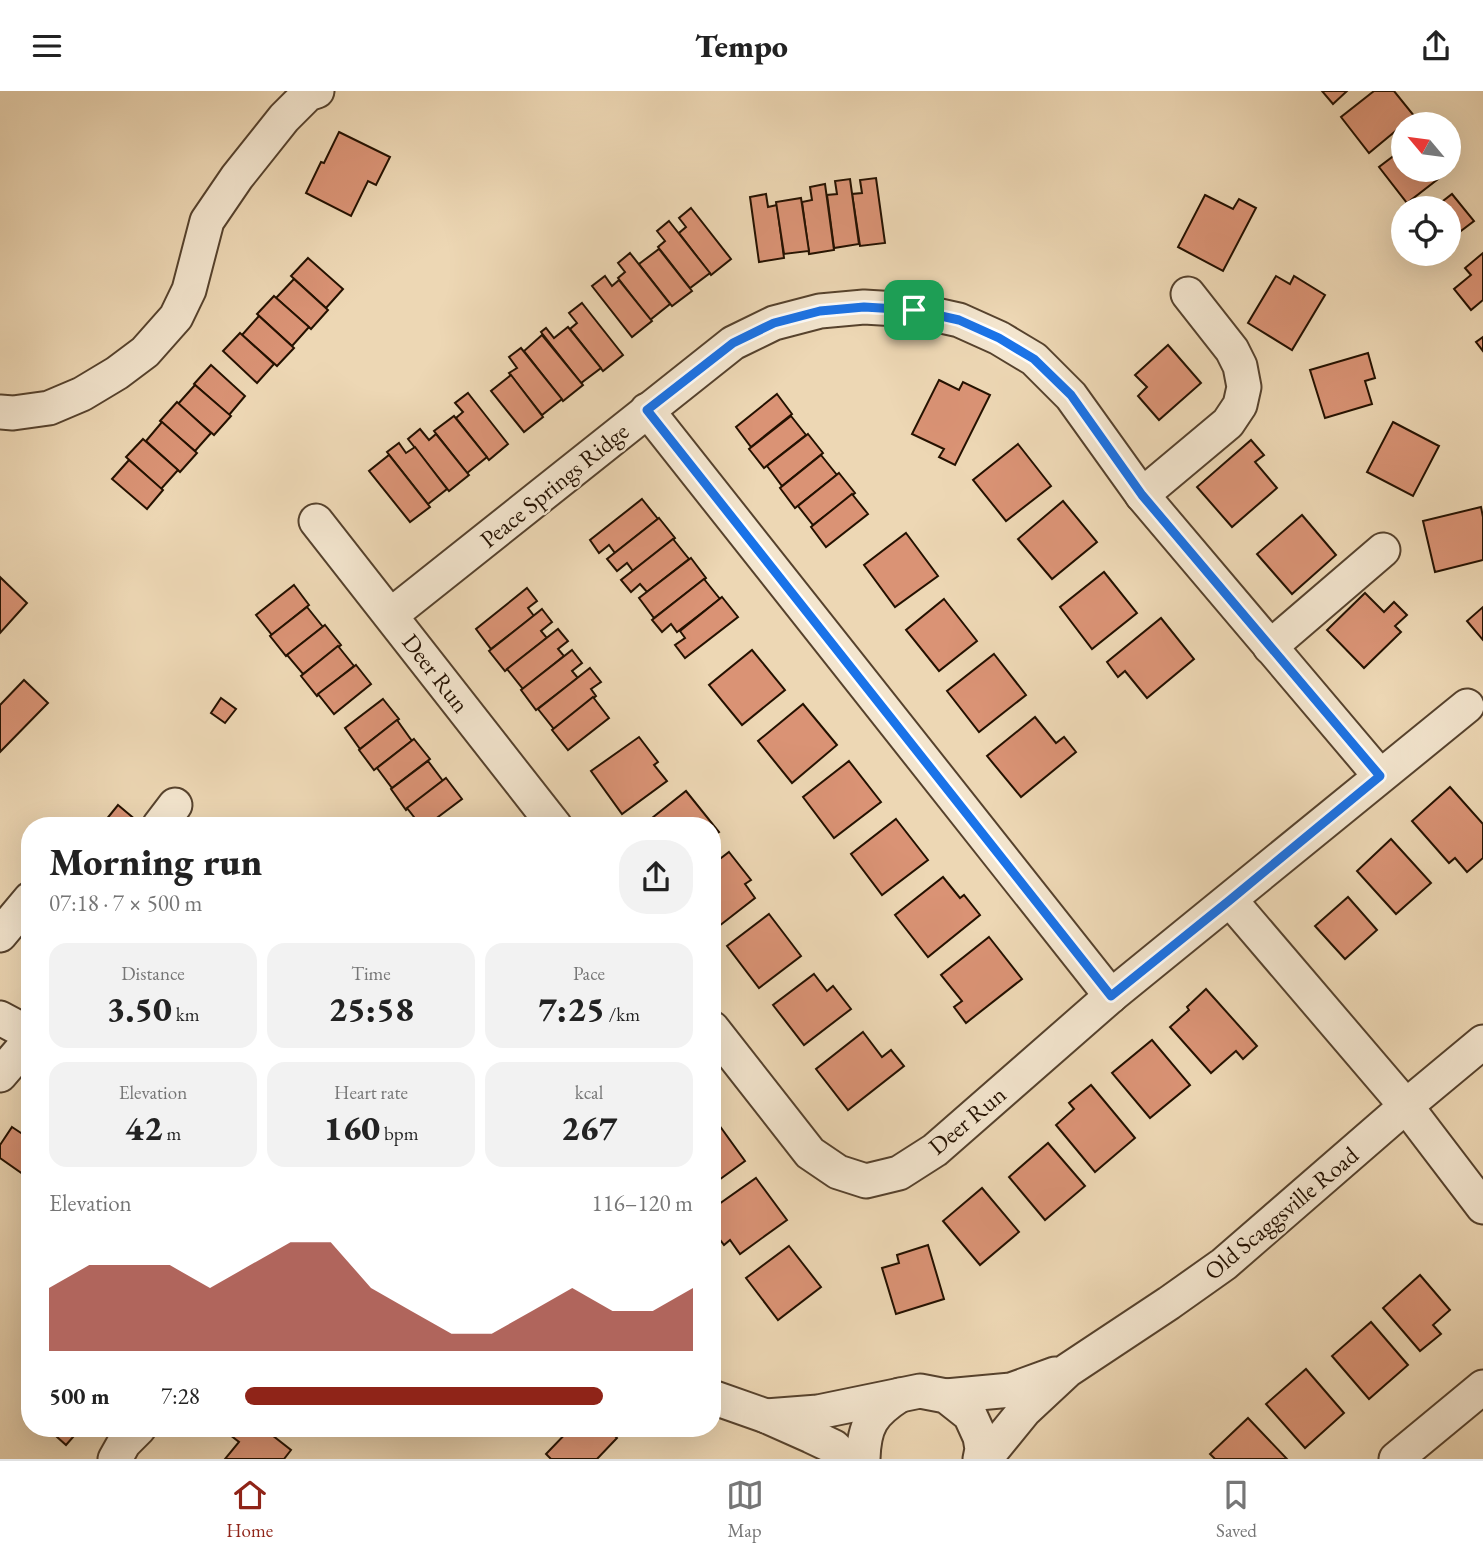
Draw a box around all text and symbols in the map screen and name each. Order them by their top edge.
text: Tempo [695,25,788,67]
icon: menu [28,27,66,65]
icon: share [1417,27,1455,65]
north arrow [1391,112,1461,182]
map controls [1391,112,1461,266]
button: locate [1391,196,1461,266]
pin [884,280,944,340]
icon: arrive [895,291,933,329]
street label: Peace Springs Ridge [473,416,635,554]
street label: Deer Run [396,627,477,719]
text: Morning run [49,837,262,886]
button: share [619,840,693,914]
text: 07:18 · 7 × 500 m [49,888,202,918]
text: Distance [121,961,185,986]
text: Time [351,961,391,986]
text: Pace [573,961,605,986]
text: 3.50 [107,986,172,1031]
text: 25:58 [328,986,414,1031]
text: 7:25 [538,986,605,1031]
text: km [172,1002,200,1027]
text: /km [605,1002,640,1027]
street label: Deer Run [922,1078,1012,1161]
text: Elevation [119,1080,187,1105]
text: Heart rate [334,1080,408,1105]
text: kcal [575,1080,603,1105]
text: 42 [125,1105,163,1150]
text: 160 [324,1105,380,1150]
text: 267 [561,1105,617,1150]
text: m [163,1121,181,1146]
text: bpm [380,1121,418,1146]
street label: Old Scaggsville Road [1197,1139,1365,1287]
text: Elevation [49,1188,132,1218]
text: 116–120 m [592,1188,693,1218]
text: 500 m [49,1381,110,1411]
text: 7:28 [161,1381,200,1411]
tab: Home [226,1476,273,1543]
tab: Map [726,1476,764,1543]
tab: Saved [1216,1476,1257,1543]

